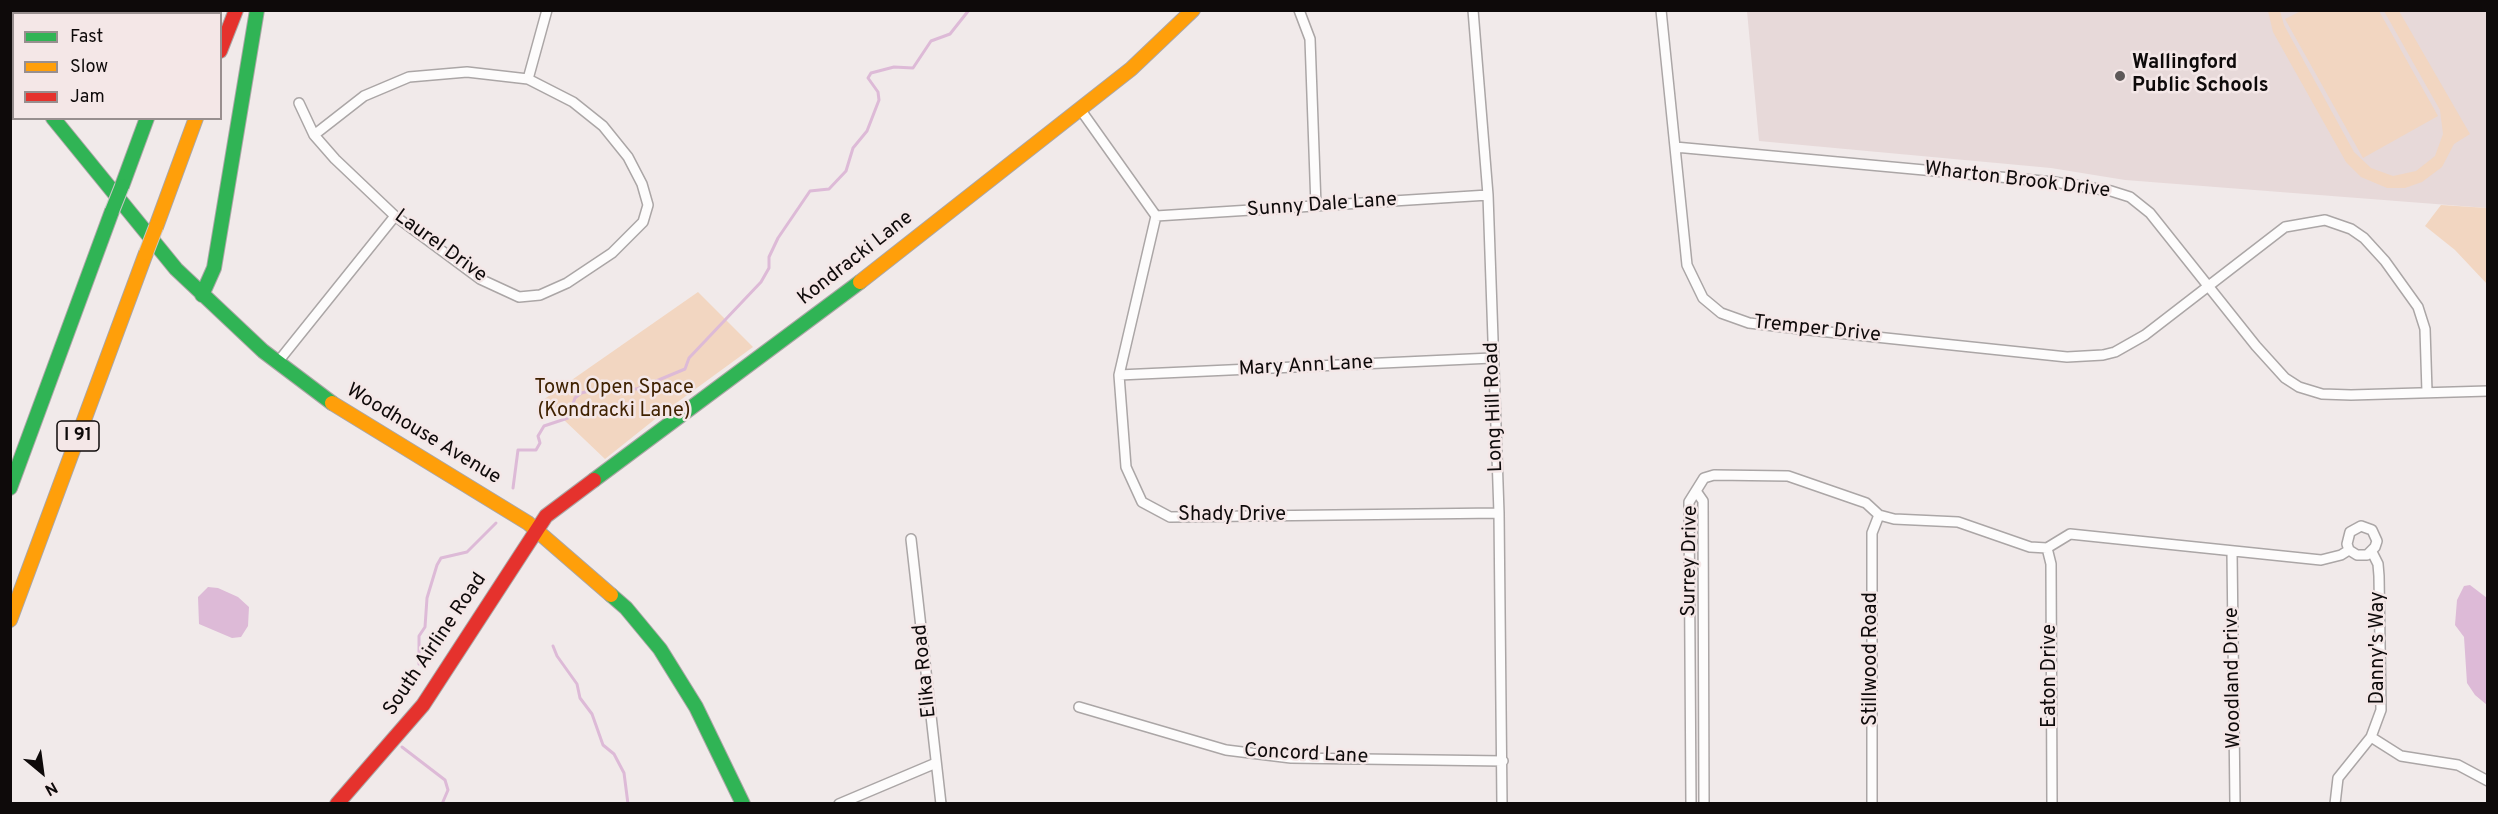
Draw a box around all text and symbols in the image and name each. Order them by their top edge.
legend [12,12,222,120]
text: Fast [70,26,103,49]
place label: Wallingford Public Schools [2132,52,2269,99]
text: Slow [70,56,108,79]
marker: Wallingford Public Schools [2113,69,2127,83]
text: Jam [70,86,105,109]
street label: Wharton Brook Drive [1923,158,2111,204]
street label: Sunny Dale Lane [1246,189,1398,223]
street label: Laurel Drive [389,205,491,289]
street label: Kondracki Lane [794,207,918,311]
street label: Tremper Drive [1752,311,1882,349]
street label: Long Hill Road [1481,341,1509,473]
street label: Mary Ann Lane [1238,351,1374,383]
park label: Town Open Space (Kondracki Lane) [534,377,694,424]
street label: Woodhouse Avenue [341,379,505,491]
road number: I 91 [57,421,99,451]
street label: Shady Drive [1178,504,1286,528]
street label: Surrey Drive [1678,505,1704,617]
street label: South Airline Road [379,569,493,721]
street label: Danny's Way [2367,591,2391,705]
street label: Stillwood Road [1860,592,1884,726]
street label: Woodland Drive [2221,607,2247,749]
street label: Elika Road [909,623,943,719]
street label: Eaton Drive [2039,624,2063,728]
street label: Concord Lane [1243,740,1369,770]
north arrow [12,742,72,802]
text: N [41,776,61,799]

